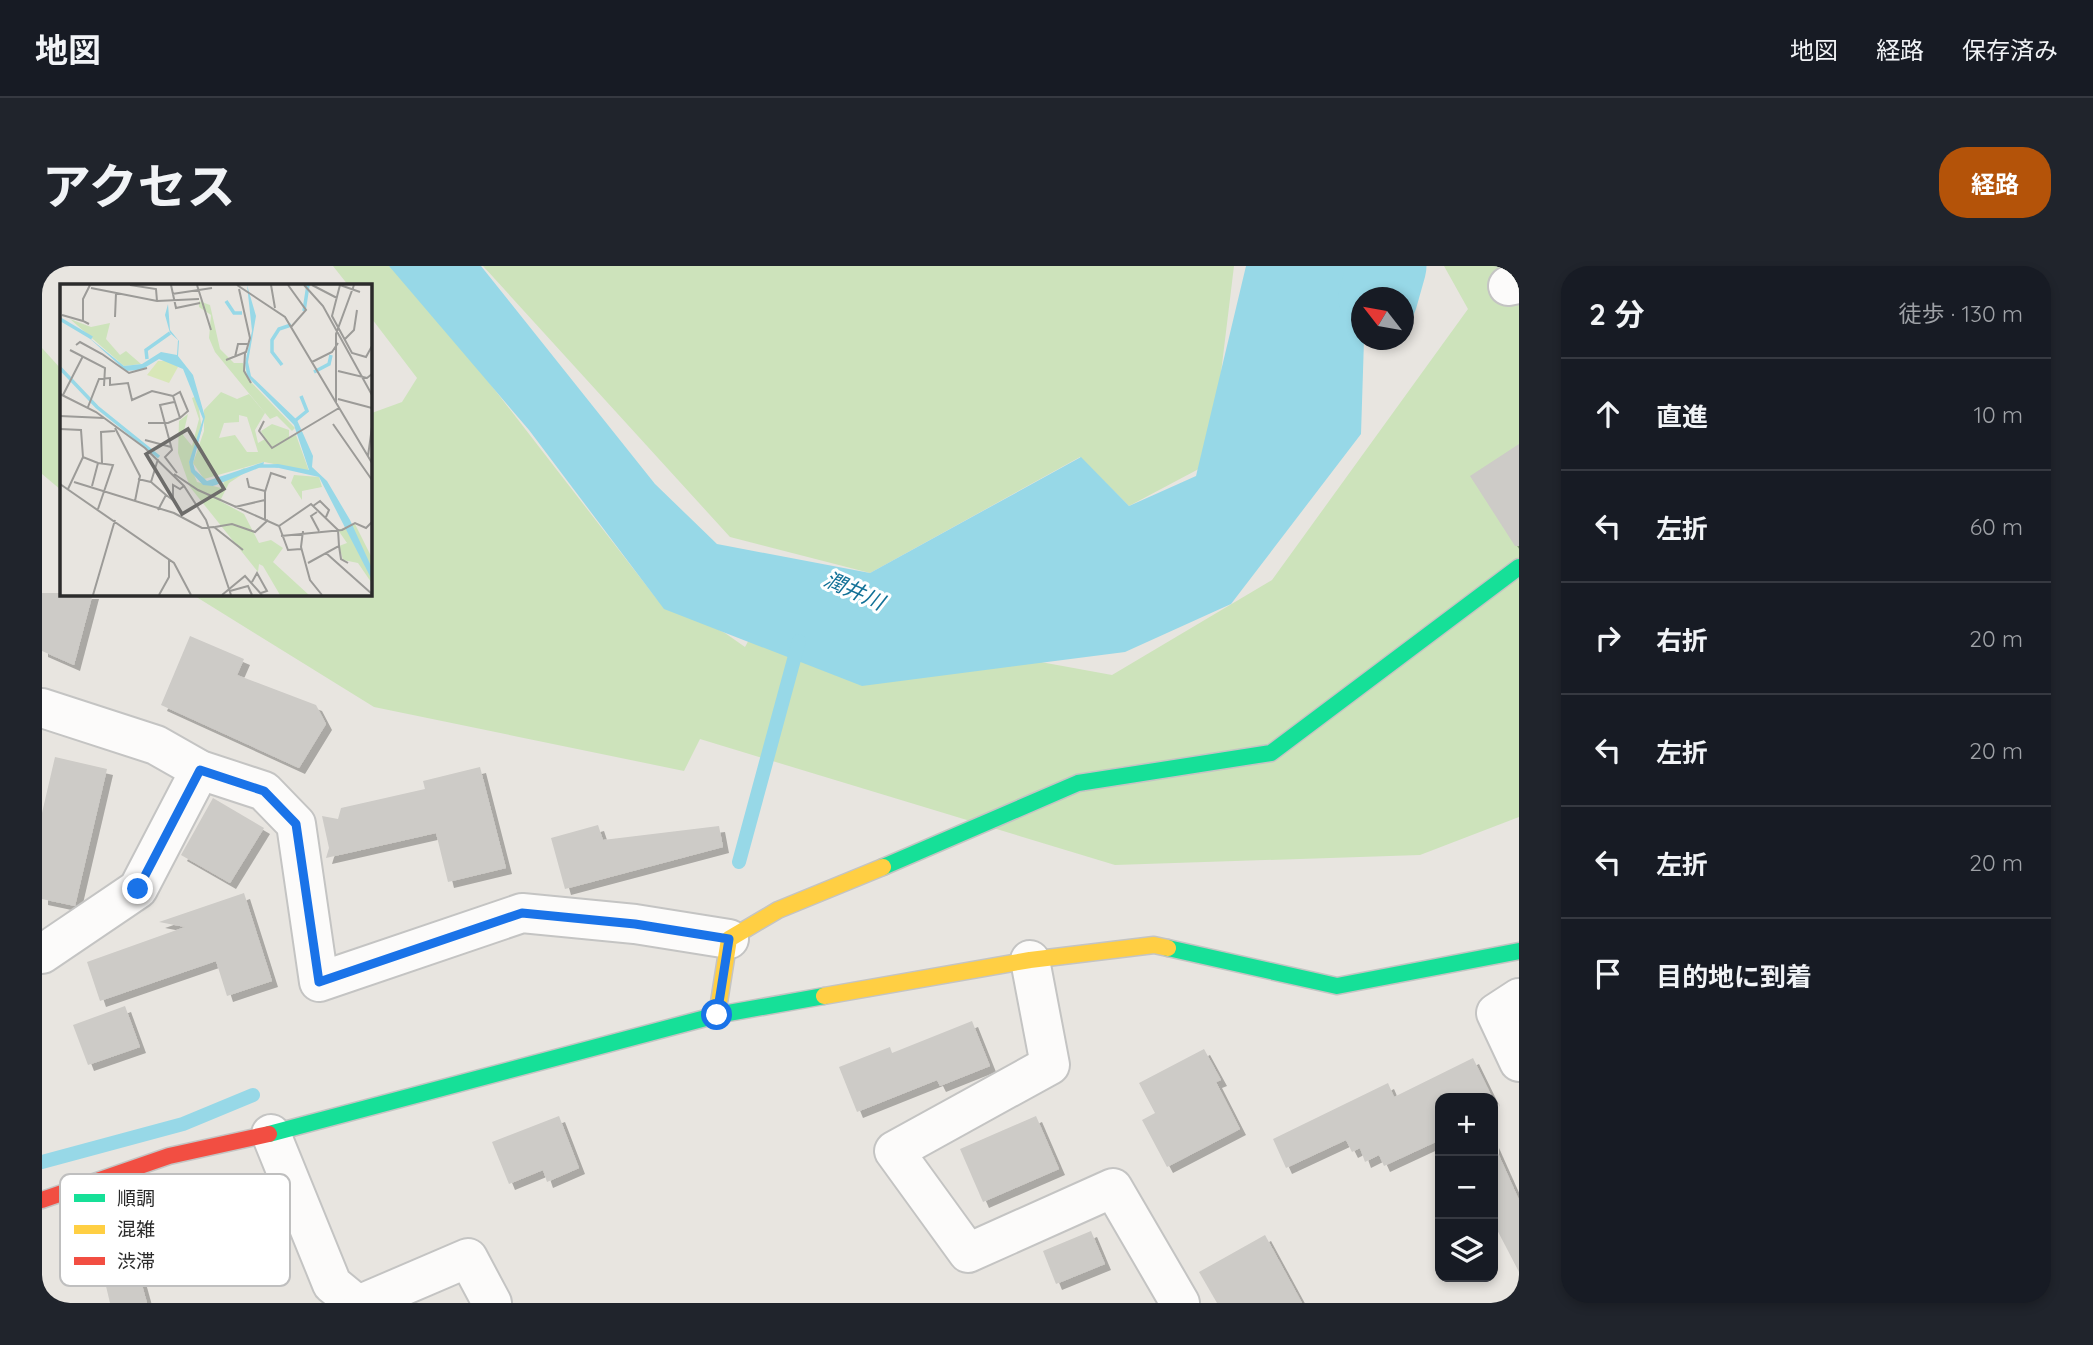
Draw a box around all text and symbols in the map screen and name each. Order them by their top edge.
text: 地図 [35,29,101,70]
text: 地図 [1790,35,1838,65]
text: 経路 [1876,35,1924,65]
text: 保存済み [1962,35,2058,65]
button: 経路 [1939,147,2051,218]
text: アクセス [42,155,236,216]
inset map [60,284,371,595]
north arrow [1351,287,1414,350]
text: 2 分 [1589,295,1644,333]
text: 徒歩 · 130 m [1898,299,2023,328]
icon: ahead [1589,395,1627,433]
text: 直進 [1656,400,1708,433]
text: 10 m [1974,400,2023,429]
icon: left [1589,507,1627,545]
text: 左折 [1656,512,1708,545]
text: 60 m [1970,512,2023,541]
water label: 潤井川 [820,565,890,616]
icon: right [1589,619,1627,657]
text: 右折 [1656,624,1708,657]
text: 20 m [1969,624,2023,653]
icon: left [1589,731,1627,769]
text: 左折 [1656,736,1708,769]
text: 20 m [1969,736,2023,765]
icon: left [1589,843,1627,881]
text: 左折 [1656,848,1708,881]
text: 20 m [1969,848,2023,877]
route end [122,873,153,904]
icon: arrive [1589,955,1627,993]
text: 目的地に到着 [1656,960,1812,993]
route start [701,999,732,1030]
map controls [1435,1093,1498,1282]
button: + [1435,1093,1498,1156]
button: − [1435,1156,1498,1219]
legend [60,1174,290,1286]
text: 順調 [117,1186,155,1210]
text: 混雑 [117,1217,155,1241]
button: layers [1435,1219,1498,1282]
text: 渋滞 [117,1249,155,1273]

